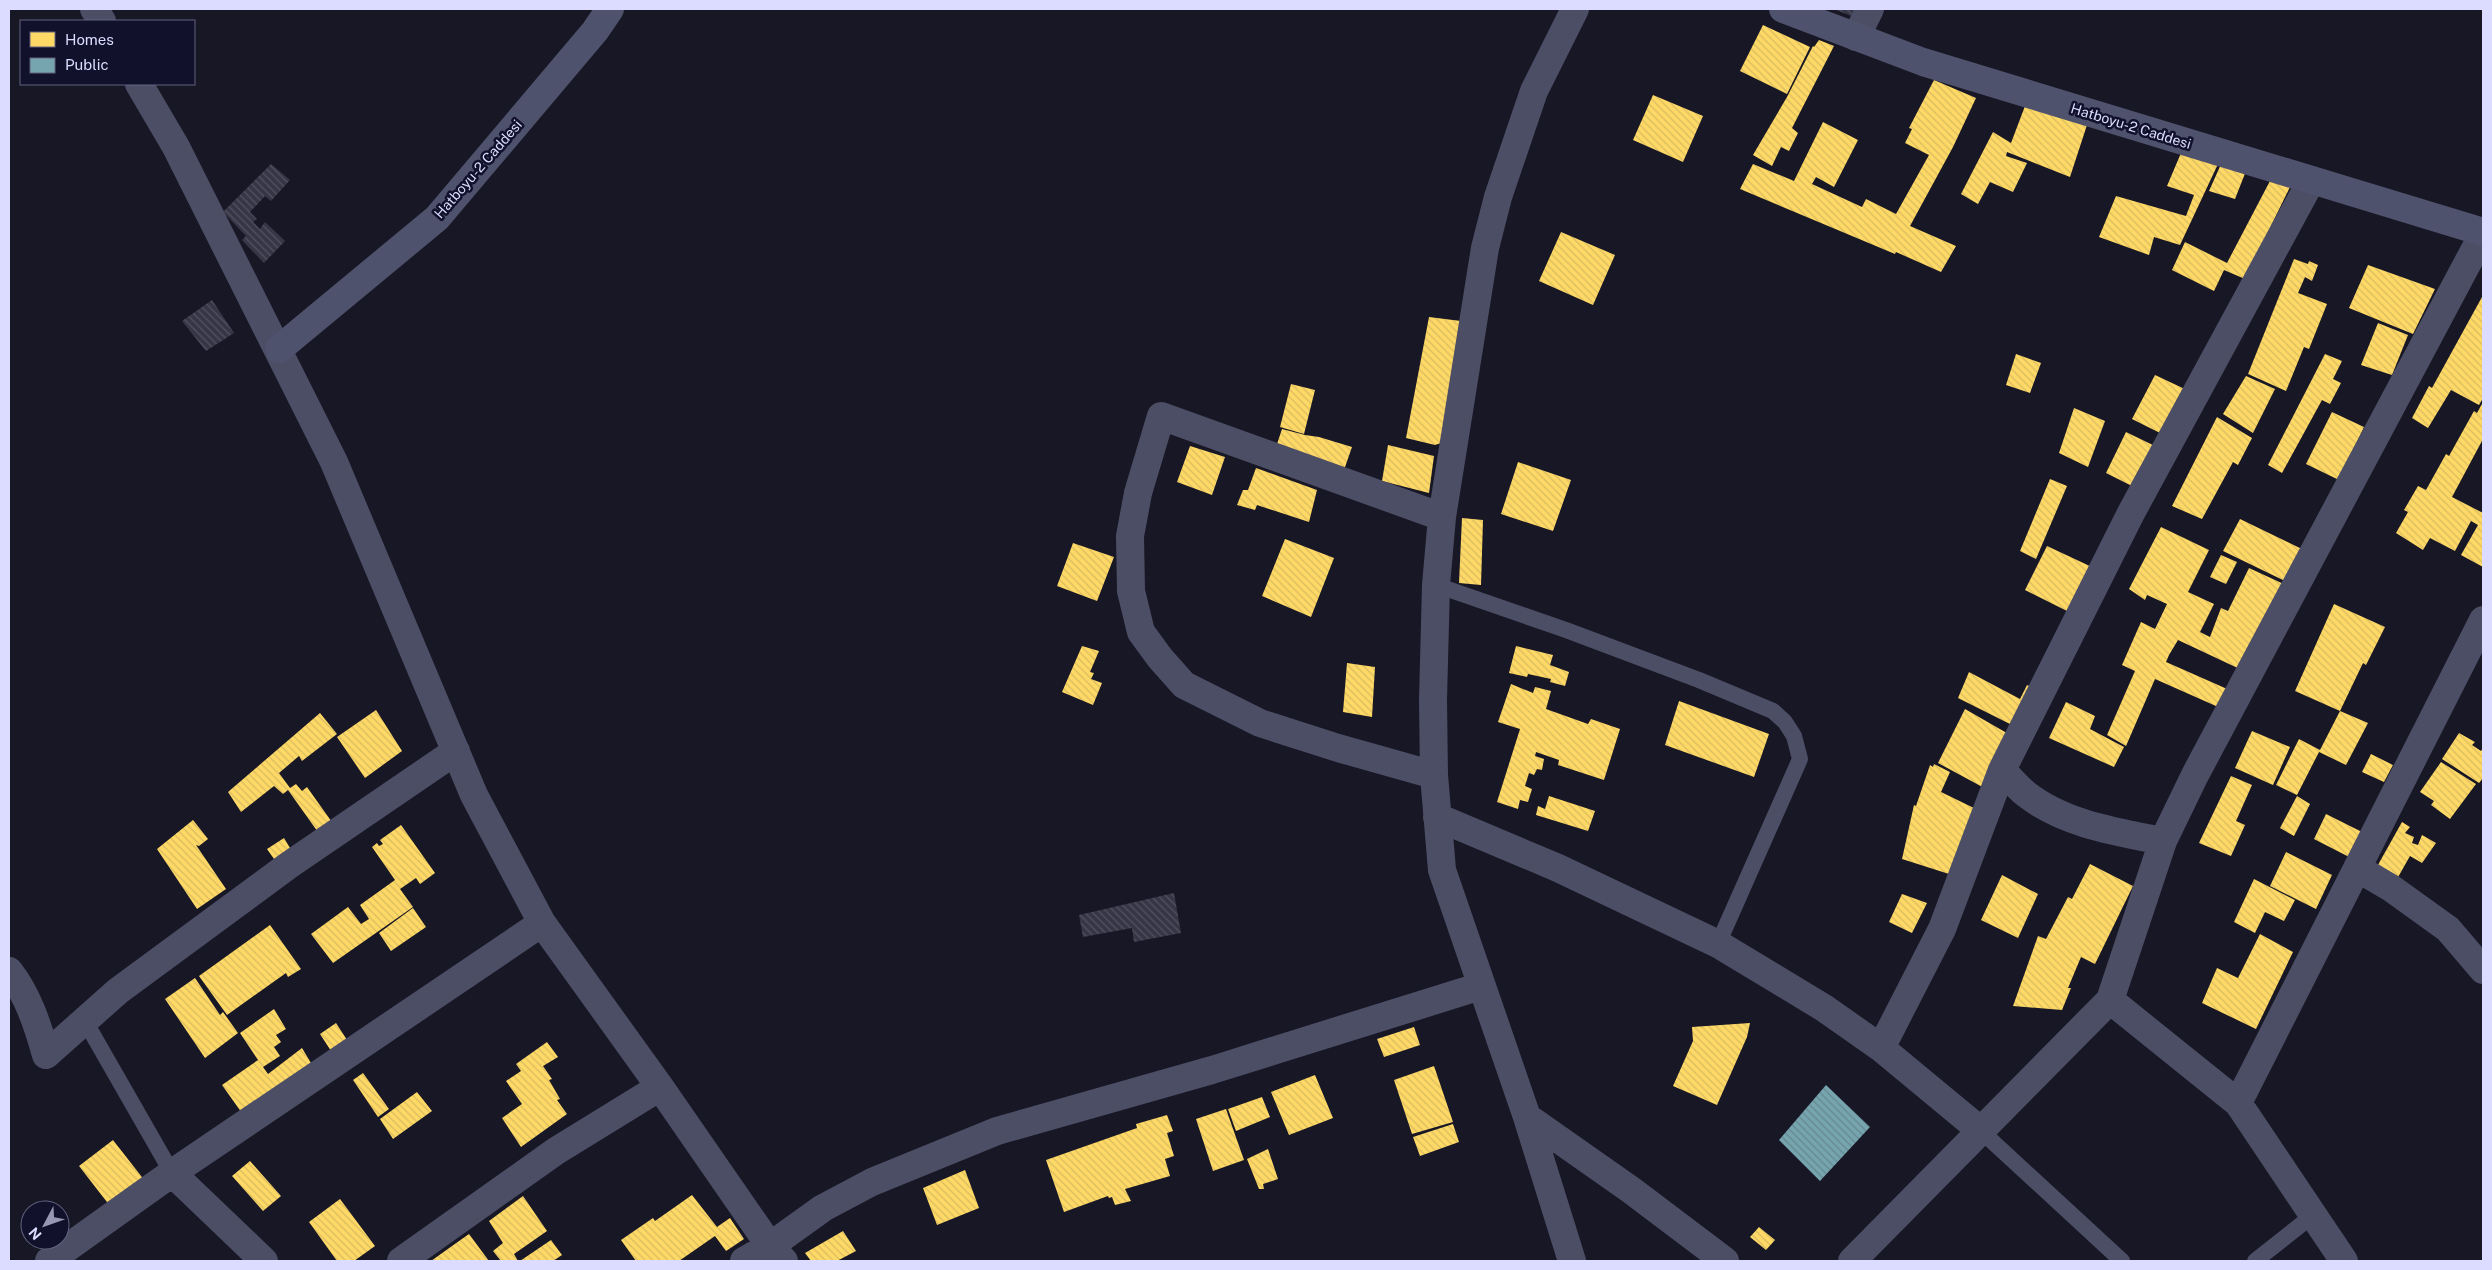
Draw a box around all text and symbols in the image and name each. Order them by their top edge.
legend [20,20,195,85]
text: Homes [65,31,114,48]
text: Public [65,56,109,73]
street label: Hatboyu-2 Caddesi [2069,100,2193,152]
street label: Hatboyu-2 Caddesi [431,117,525,221]
north arrow [20,1200,70,1250]
text: N [26,1224,45,1243]

